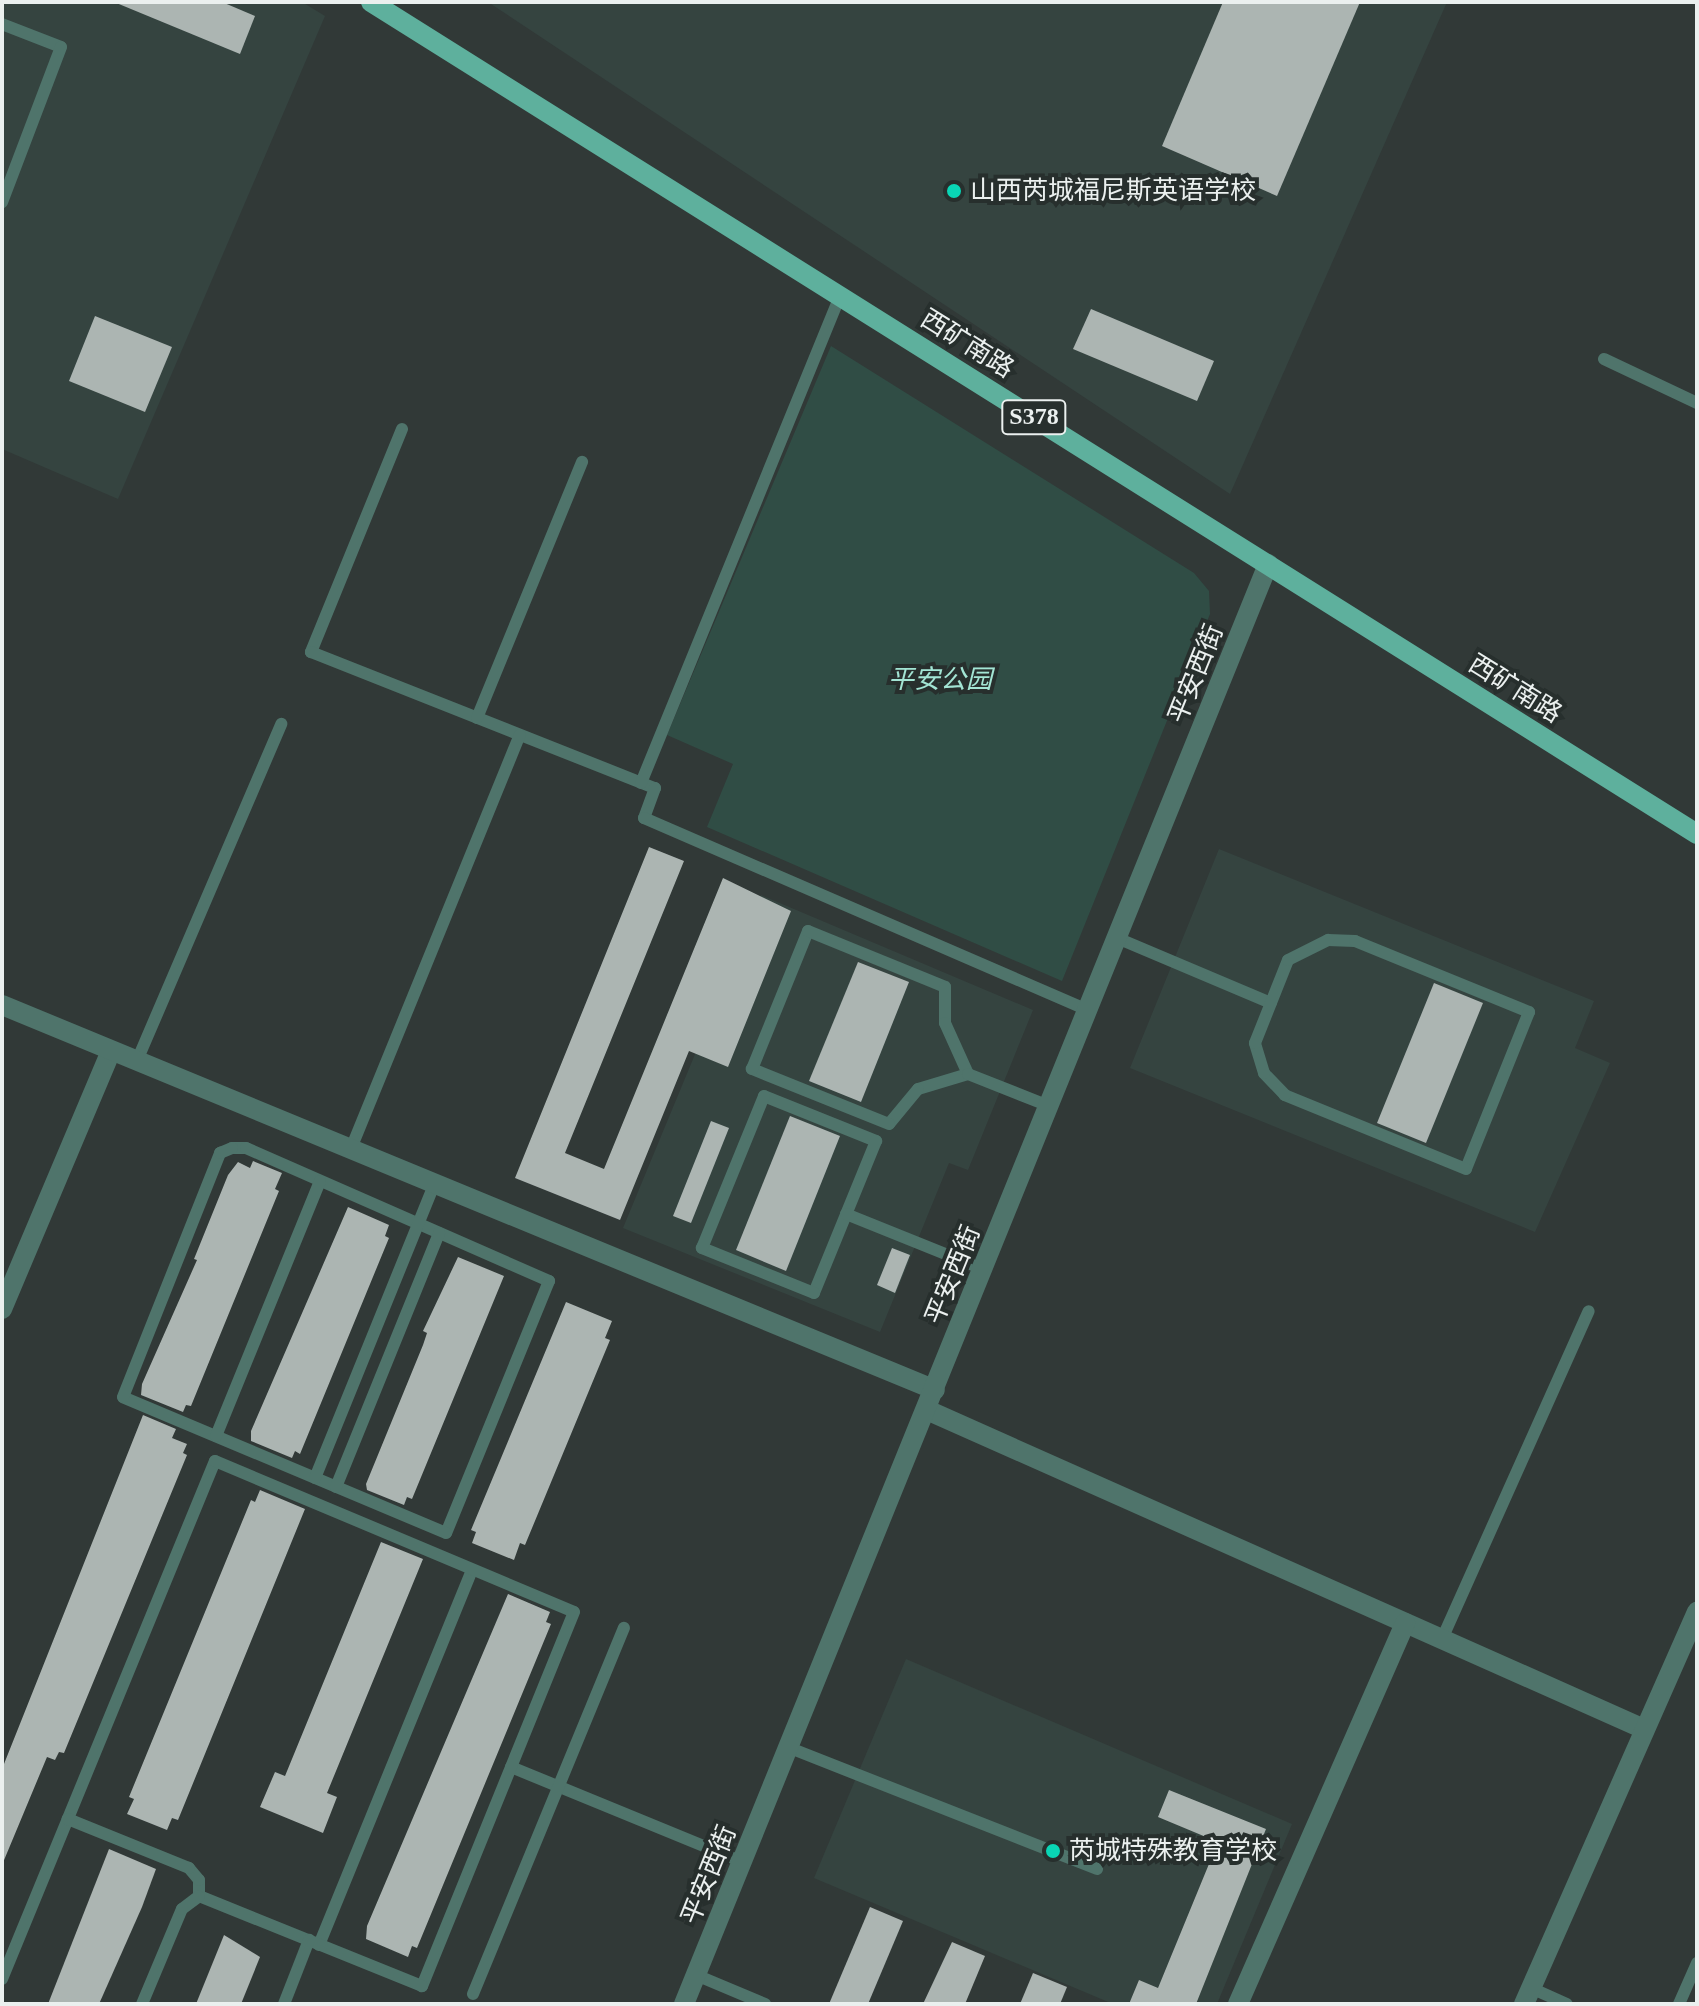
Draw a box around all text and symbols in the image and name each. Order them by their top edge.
place label: 山西芮城福尼斯英语学校 [970,175,1256,207]
marker: 山西芮城福尼斯英语学校 [945,182,963,200]
street label: 西矿南路 [915,303,1019,385]
road number: S378 [1000,397,1068,437]
street label: 平安西街 [1162,620,1230,728]
street label: 西矿南路 [1463,648,1567,730]
park label: 平安公园 [888,664,992,696]
street label: 平安西街 [919,1221,987,1329]
street label: 平安西街 [675,1821,743,1929]
place label: 芮城特殊教育学校 [1069,1835,1277,1867]
marker: 芮城特殊教育学校 [1044,1842,1062,1860]

